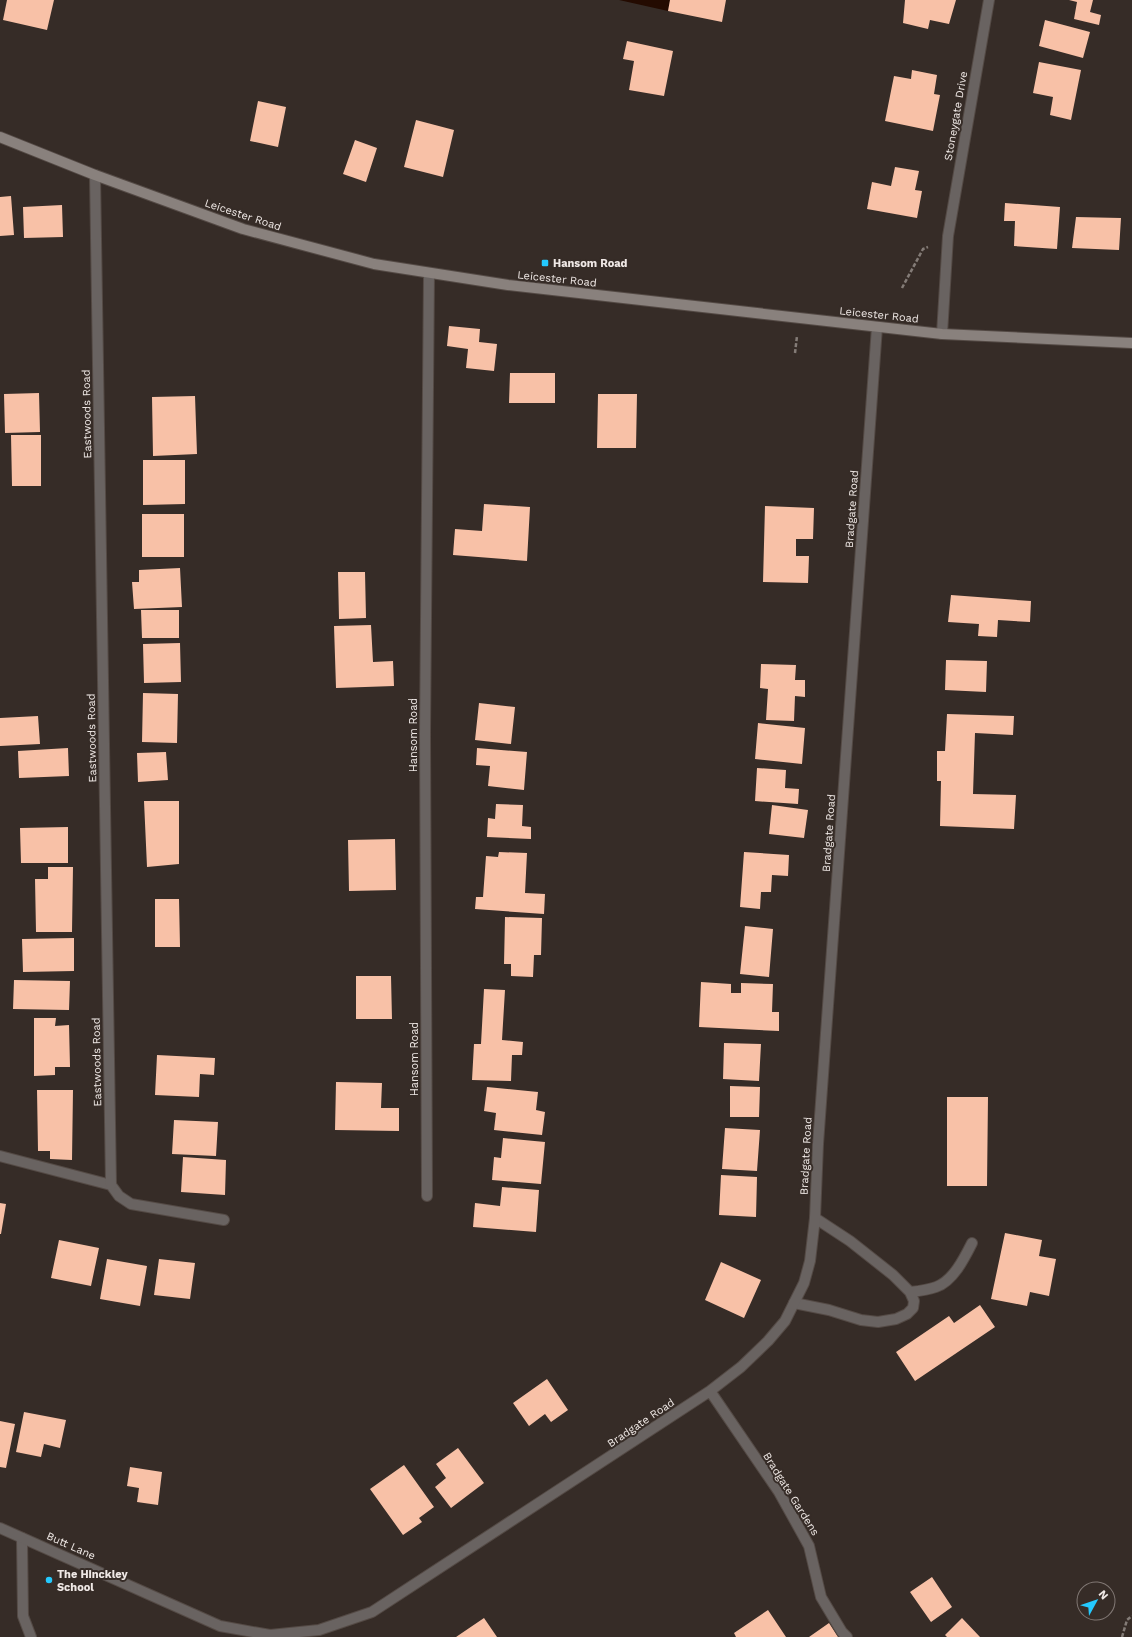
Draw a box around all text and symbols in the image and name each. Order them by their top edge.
street label: Stoneygate Drive [942,70,970,162]
street label: Leicester Road [203,196,283,234]
place label: Hansom Road [553,257,628,270]
marker: Hansom Road [540,258,550,268]
street label: Leicester Road [517,268,597,290]
street label: Leicester Road [839,304,919,326]
street label: Eastwoods Road [80,369,94,459]
street label: Bradgate Road [843,470,861,548]
street label: Eastwoods Road [85,693,99,783]
street label: Hansom Road [407,698,420,772]
street label: Bradgate Road [820,794,838,872]
street label: Eastwoods Road [90,1017,104,1107]
street label: Hansom Road [408,1022,421,1096]
street label: Bradgate Road [797,1117,815,1195]
street label: Bradgate Road [605,1396,677,1450]
street label: Bradgate Gardens [760,1450,822,1538]
street label: Butt Lane [45,1529,97,1563]
place label: The Hinckley School [57,1568,128,1594]
marker: The Hinckley School [44,1575,54,1585]
north arrow [1076,1581,1116,1621]
text: N [1096,1588,1111,1602]

